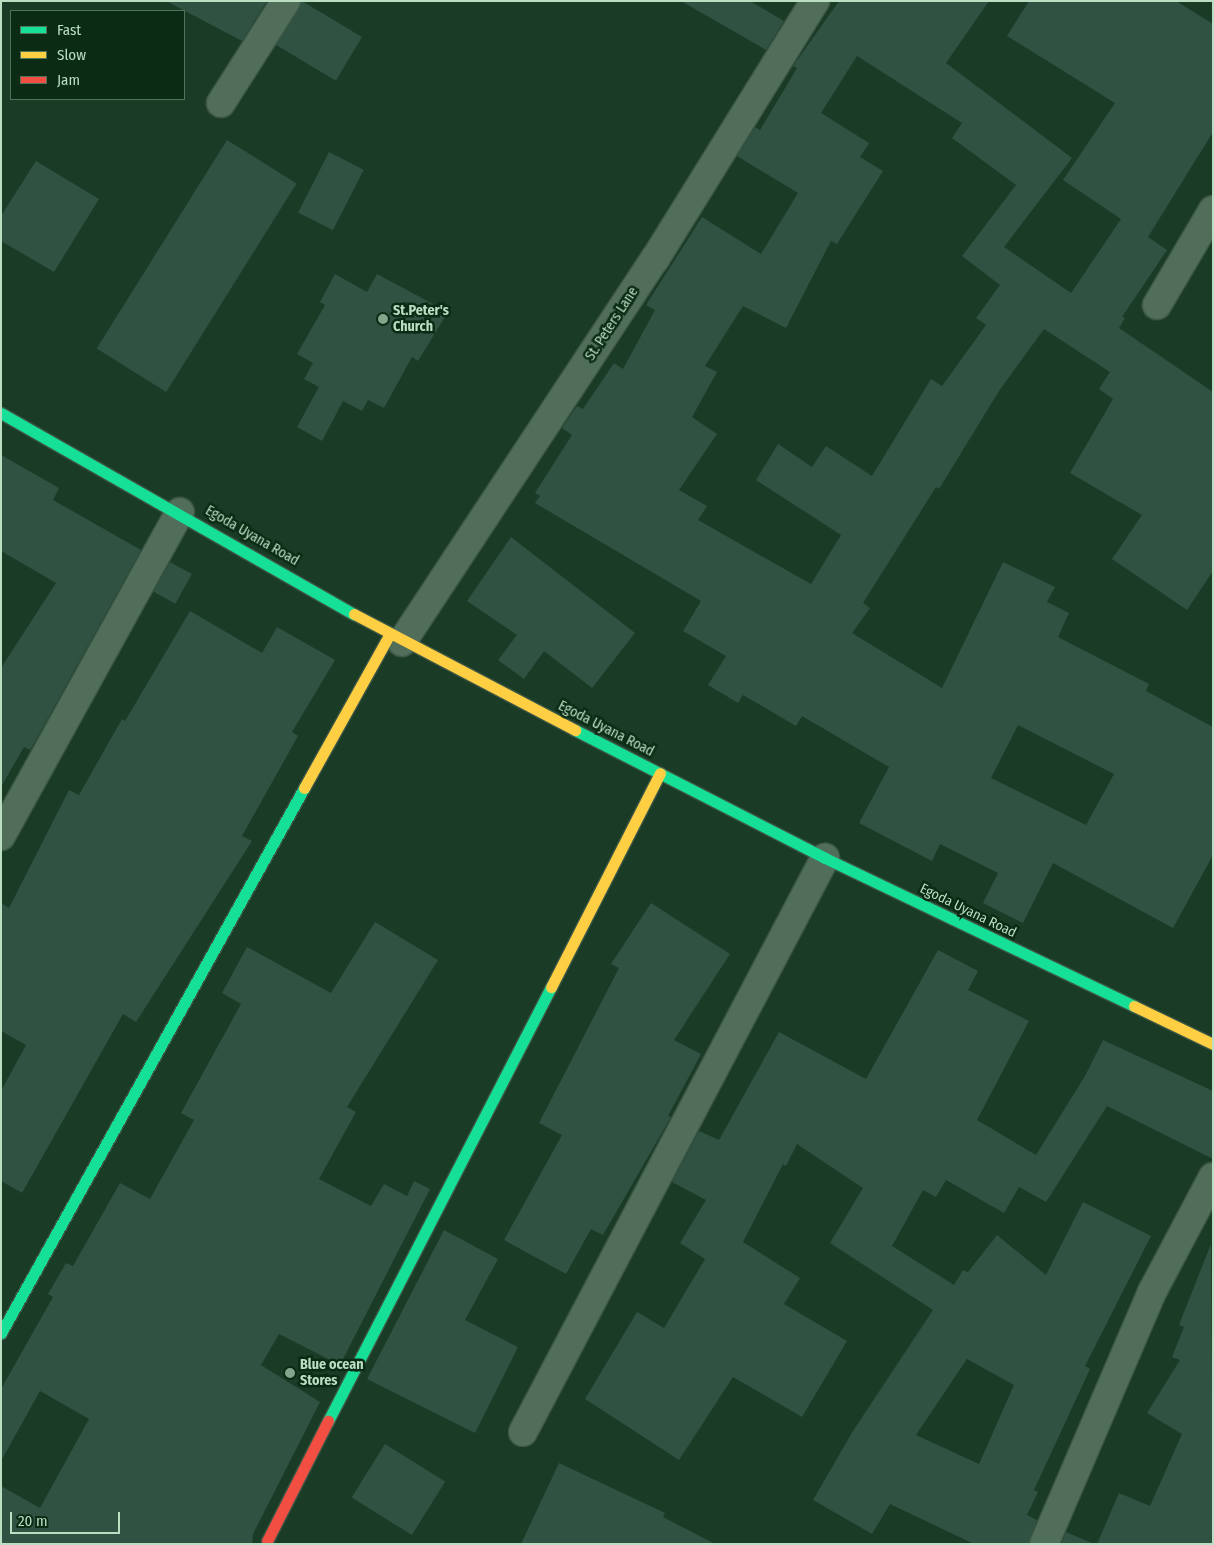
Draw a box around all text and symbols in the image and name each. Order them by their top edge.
legend [10,10,185,100]
text: Fast [57,21,81,39]
text: Slow [57,46,86,64]
text: Jam [57,71,80,89]
street label: St. Peters Lane [582,284,642,364]
place label: St.Peter's Church [393,303,449,336]
marker: St.Peter's Church [377,313,389,325]
street label: Egoda Uyana Road [202,502,302,570]
street label: Egoda Uyana Road [555,698,657,760]
street label: Egoda Uyana Road [917,880,1019,942]
place label: Blue ocean Stores [300,1357,364,1390]
marker: Blue ocean Stores [284,1367,296,1379]
scale bar [12,1502,122,1534]
text: 20 m [18,1512,48,1530]

